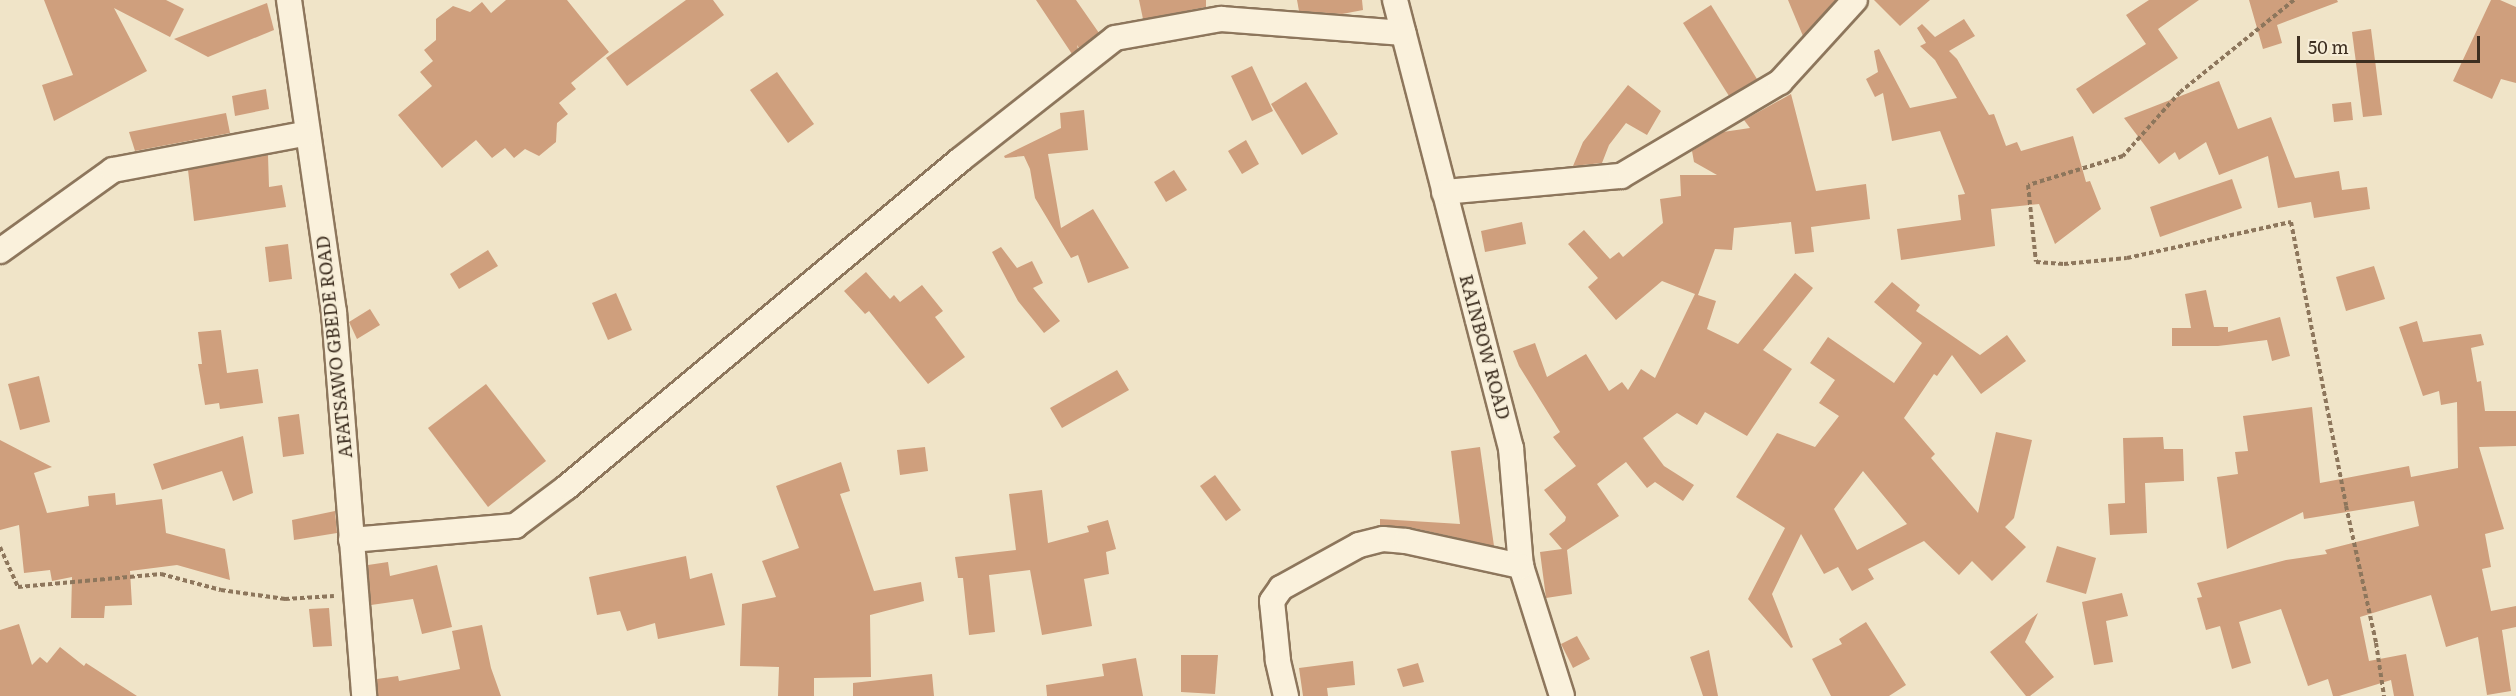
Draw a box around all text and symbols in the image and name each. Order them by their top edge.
scale bar [2300,24,2483,62]
text: 50 m [2308,33,2349,60]
street label: AFATSAWO GBEDE ROAD [312,235,356,459]
street label: RAINBOW ROAD [1455,272,1515,422]

